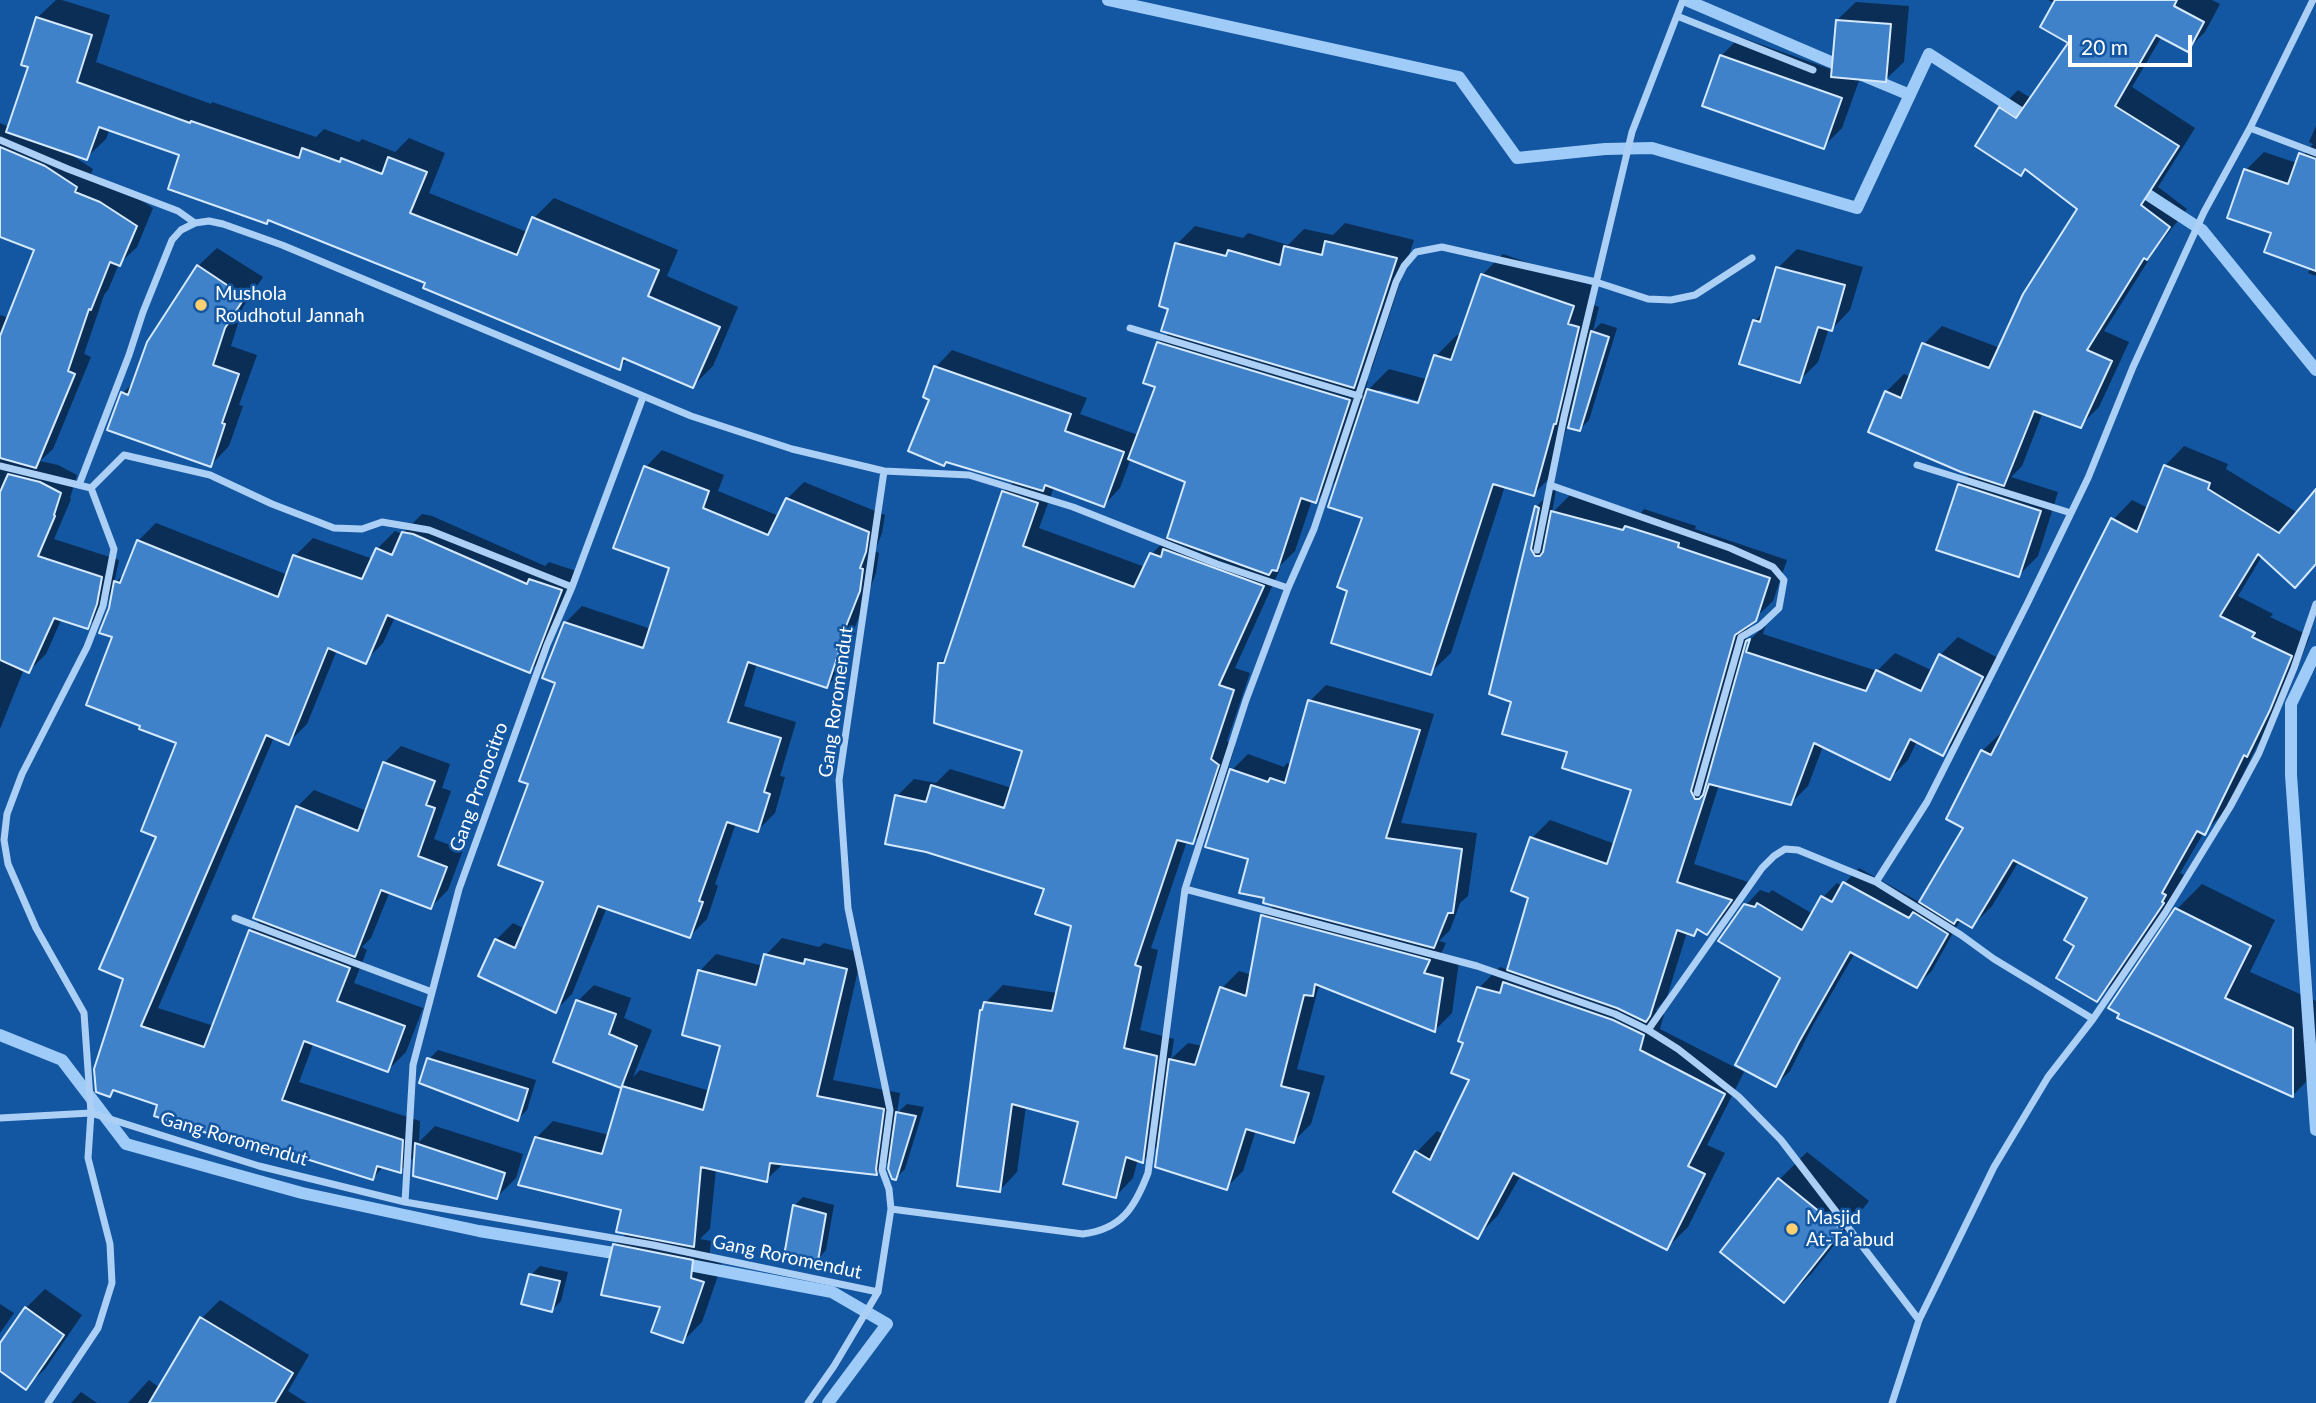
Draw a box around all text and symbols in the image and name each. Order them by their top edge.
scale bar [2071,21,2195,65]
text: 20 m [2081,34,2128,59]
place label: Mushola Roudhotul Jannah [215,283,365,327]
marker: Mushola Roudhotul Jannah [193,297,209,313]
street label: Gang Roromendut [814,625,858,779]
street label: Gang Pronocitro [445,719,513,855]
street label: Gang Roromendut [158,1107,310,1171]
place label: Masjid At-Ta'abud [1806,1207,1894,1251]
marker: Masjid At-Ta'abud [1784,1221,1800,1237]
street label: Gang Roromendut [710,1230,864,1284]

